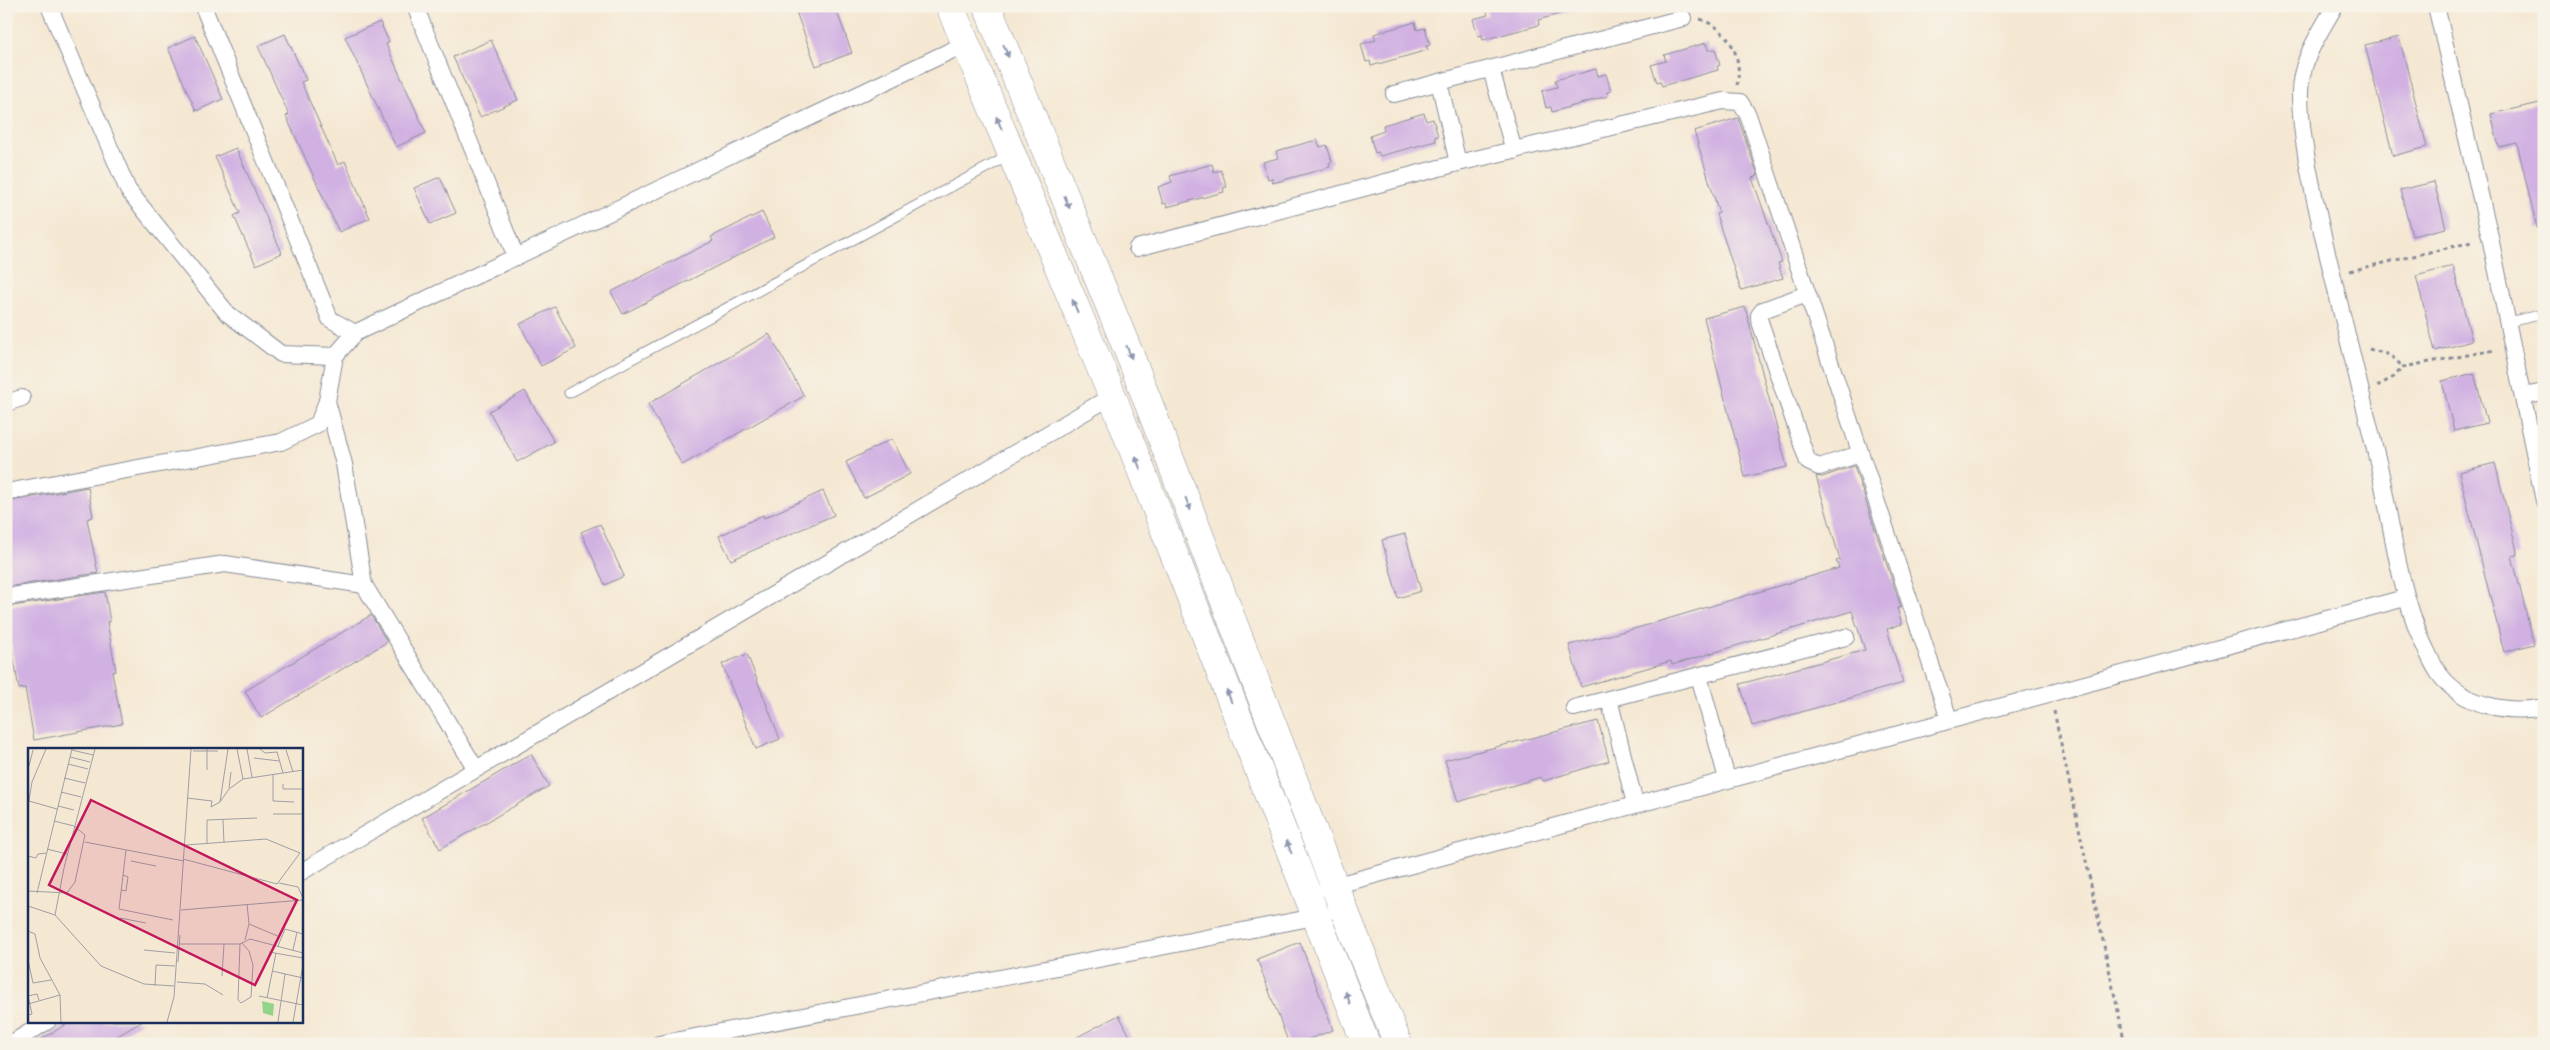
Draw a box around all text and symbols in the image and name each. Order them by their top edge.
one-way arrow [1002,44,1010,58]
one-way arrow [995,116,1003,130]
one-way arrow [1064,195,1072,209]
one-way arrow [1071,298,1079,313]
one-way arrow [1125,345,1133,360]
one-way arrow [1134,455,1142,470]
one-way arrow [1184,496,1192,511]
one-way arrow [1225,689,1233,703]
inset map [28,748,302,1022]
one-way arrow [1285,839,1293,854]
one-way arrow [1344,991,1351,1006]

